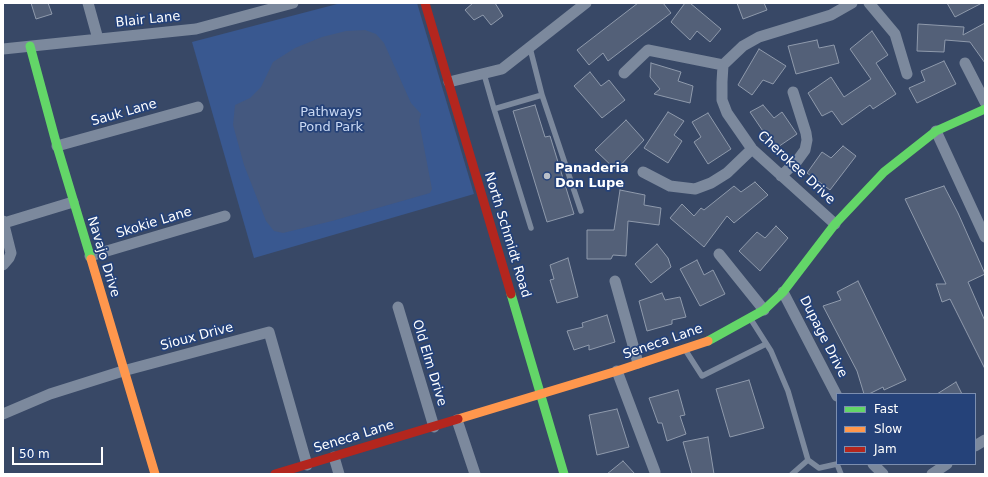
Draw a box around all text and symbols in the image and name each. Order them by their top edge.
street label: Blair Lane [115,9,181,31]
street label: Sauk Lane [89,96,159,130]
park label: Pathways Pond Park [299,105,363,136]
street label: Cherokee Drive [754,128,838,208]
place label: Panaderia Don Lupe [555,161,629,192]
street label: North Schmidt Road [480,170,534,300]
marker: Panaderia Don Lupe [542,171,552,181]
street label: Skokie Lane [114,204,194,242]
street label: Navajo Drive [83,215,123,299]
street label: Dupage Drive [796,294,850,380]
street label: Old Elm Drive [408,318,450,408]
street label: Sioux Drive [159,320,235,354]
street label: Seneca Lane [621,321,705,363]
legend [836,393,976,465]
text: Fast [874,402,898,416]
street label: Seneca Lane [312,417,396,457]
text: Slow [874,422,902,436]
scale bar [14,439,105,465]
text: Jam [874,442,897,456]
text: 50 m [19,447,50,461]

